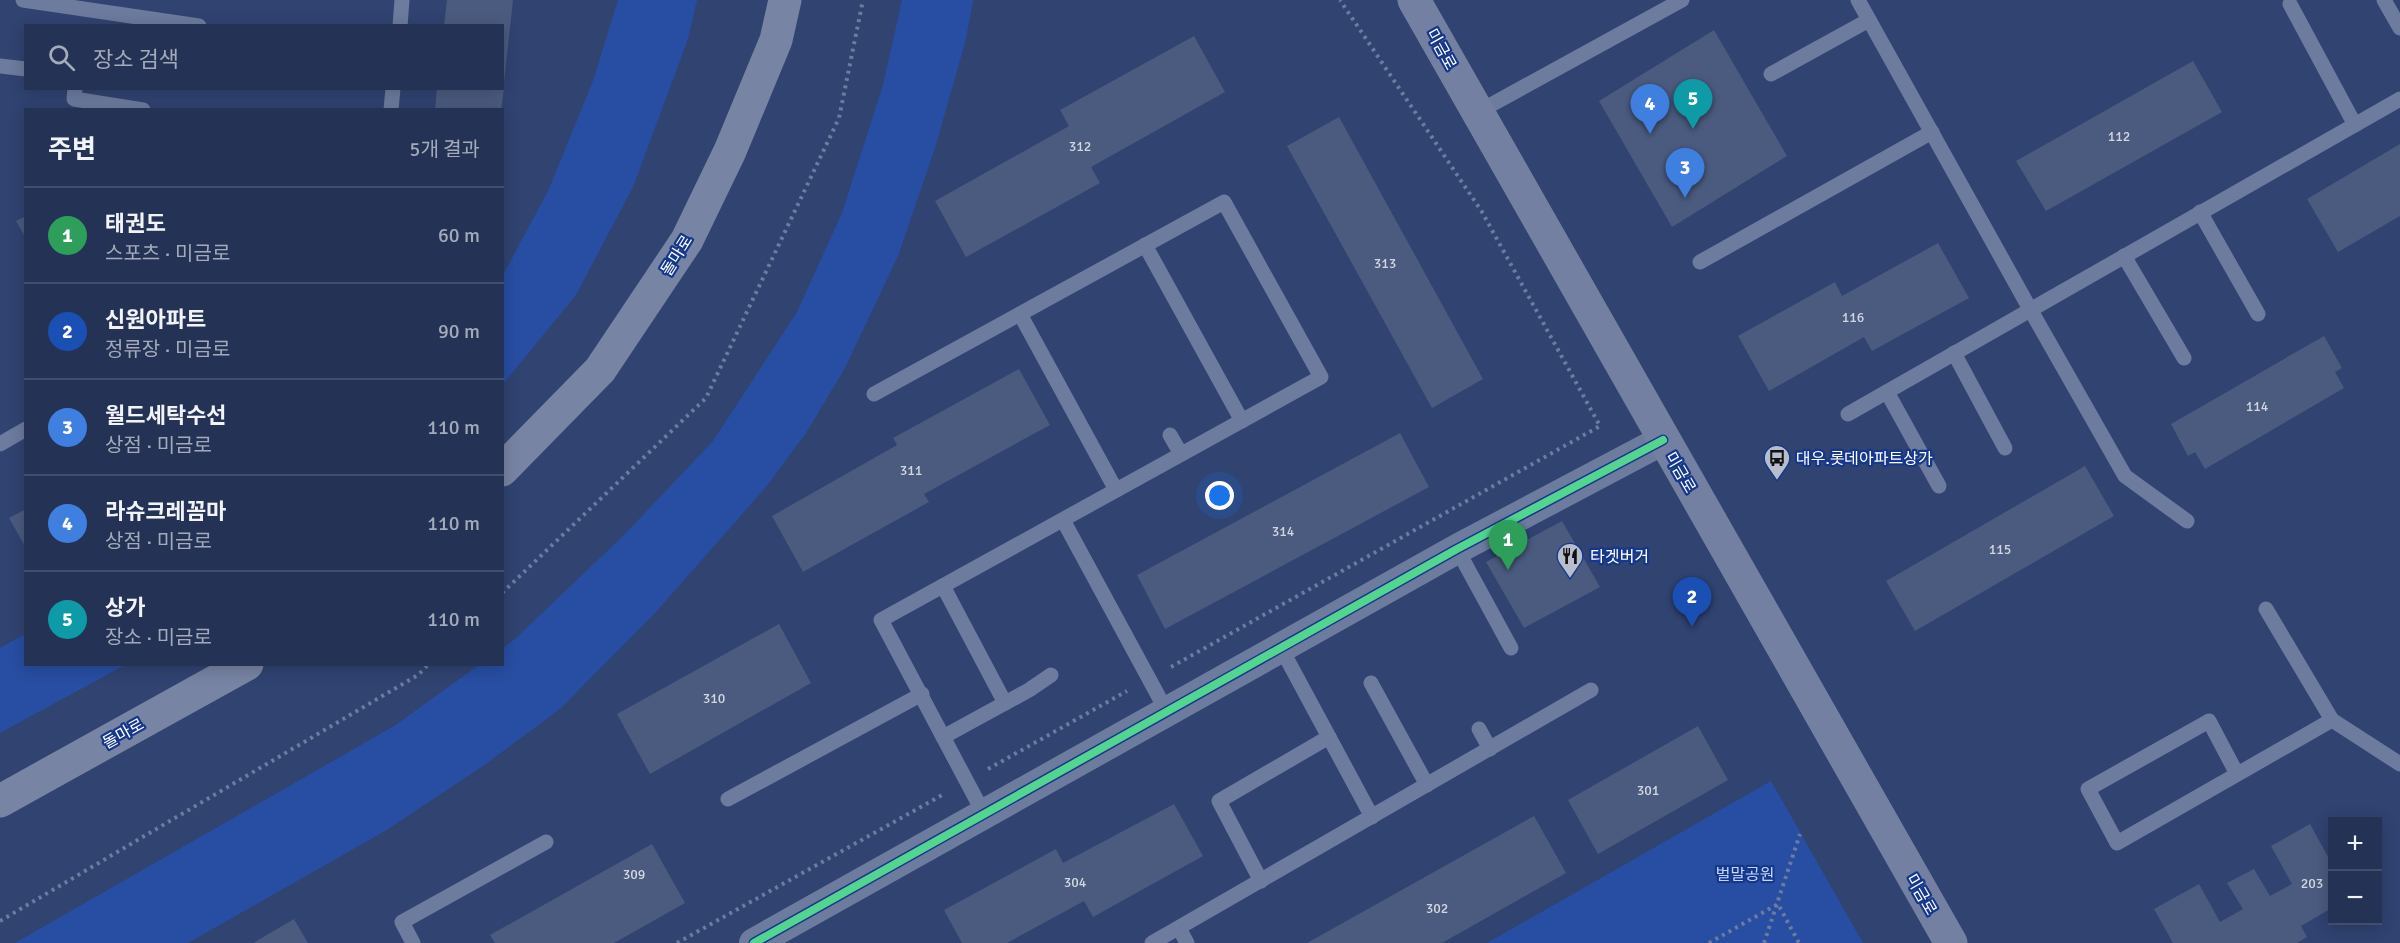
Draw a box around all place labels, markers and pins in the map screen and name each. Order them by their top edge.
pin: 5 [1674,80,1712,129]
pin: 4 [1630,84,1670,134]
pin: 3 [1666,148,1704,198]
bus stop icon: 대우.롯데아파트상가 [1762,443,1792,481]
place label: 대우.롯데아파트상가 [1796,449,1933,469]
pin: 1 [1488,520,1528,570]
restaurant icon: 타겟버거 [1555,541,1585,579]
place label: 타겟버거 [1590,547,1649,567]
pin: 2 [1672,578,1712,627]

